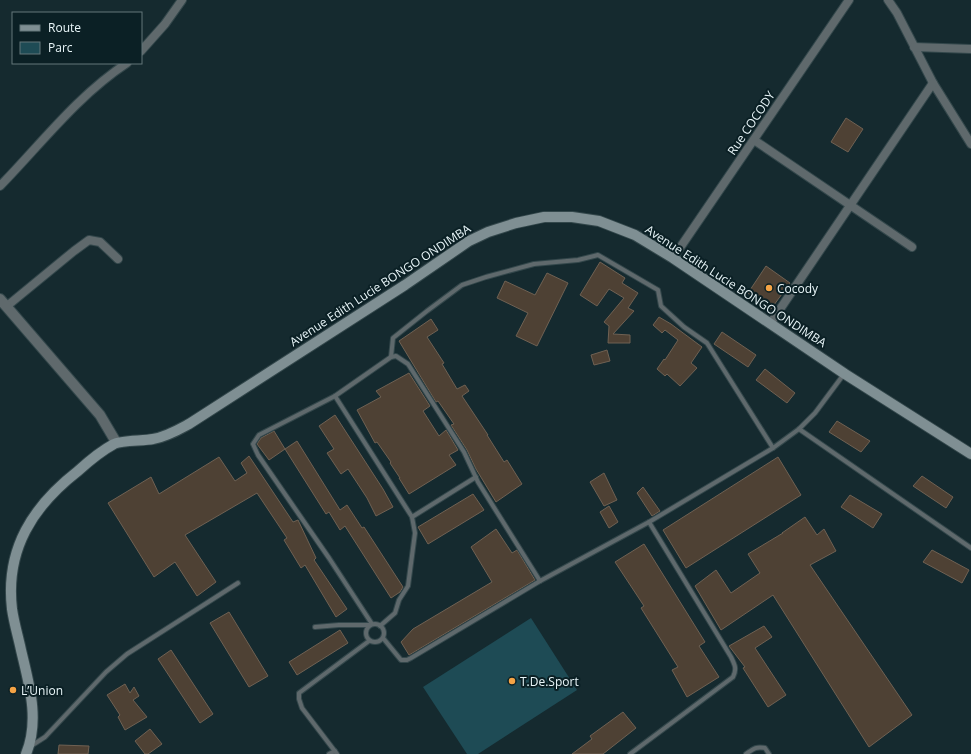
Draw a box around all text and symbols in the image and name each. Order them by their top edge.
legend [12,12,142,64]
text: Route [48,19,81,36]
text: Parc [48,39,73,56]
street label: Rue COCODY [723,87,779,158]
street label: Avenue Edith Lucie BONGO ONDIMBA [286,220,474,350]
street label: Avenue Edith Lucie BONGO ONDIMBA [642,221,830,351]
place label: Cocody [777,280,819,297]
marker: Cocody [764,283,774,293]
place label: T.De.Sport [520,673,579,690]
marker: T.De.Sport [507,676,517,686]
place label: L’Union [21,682,63,699]
marker: L’Union [8,685,18,695]

